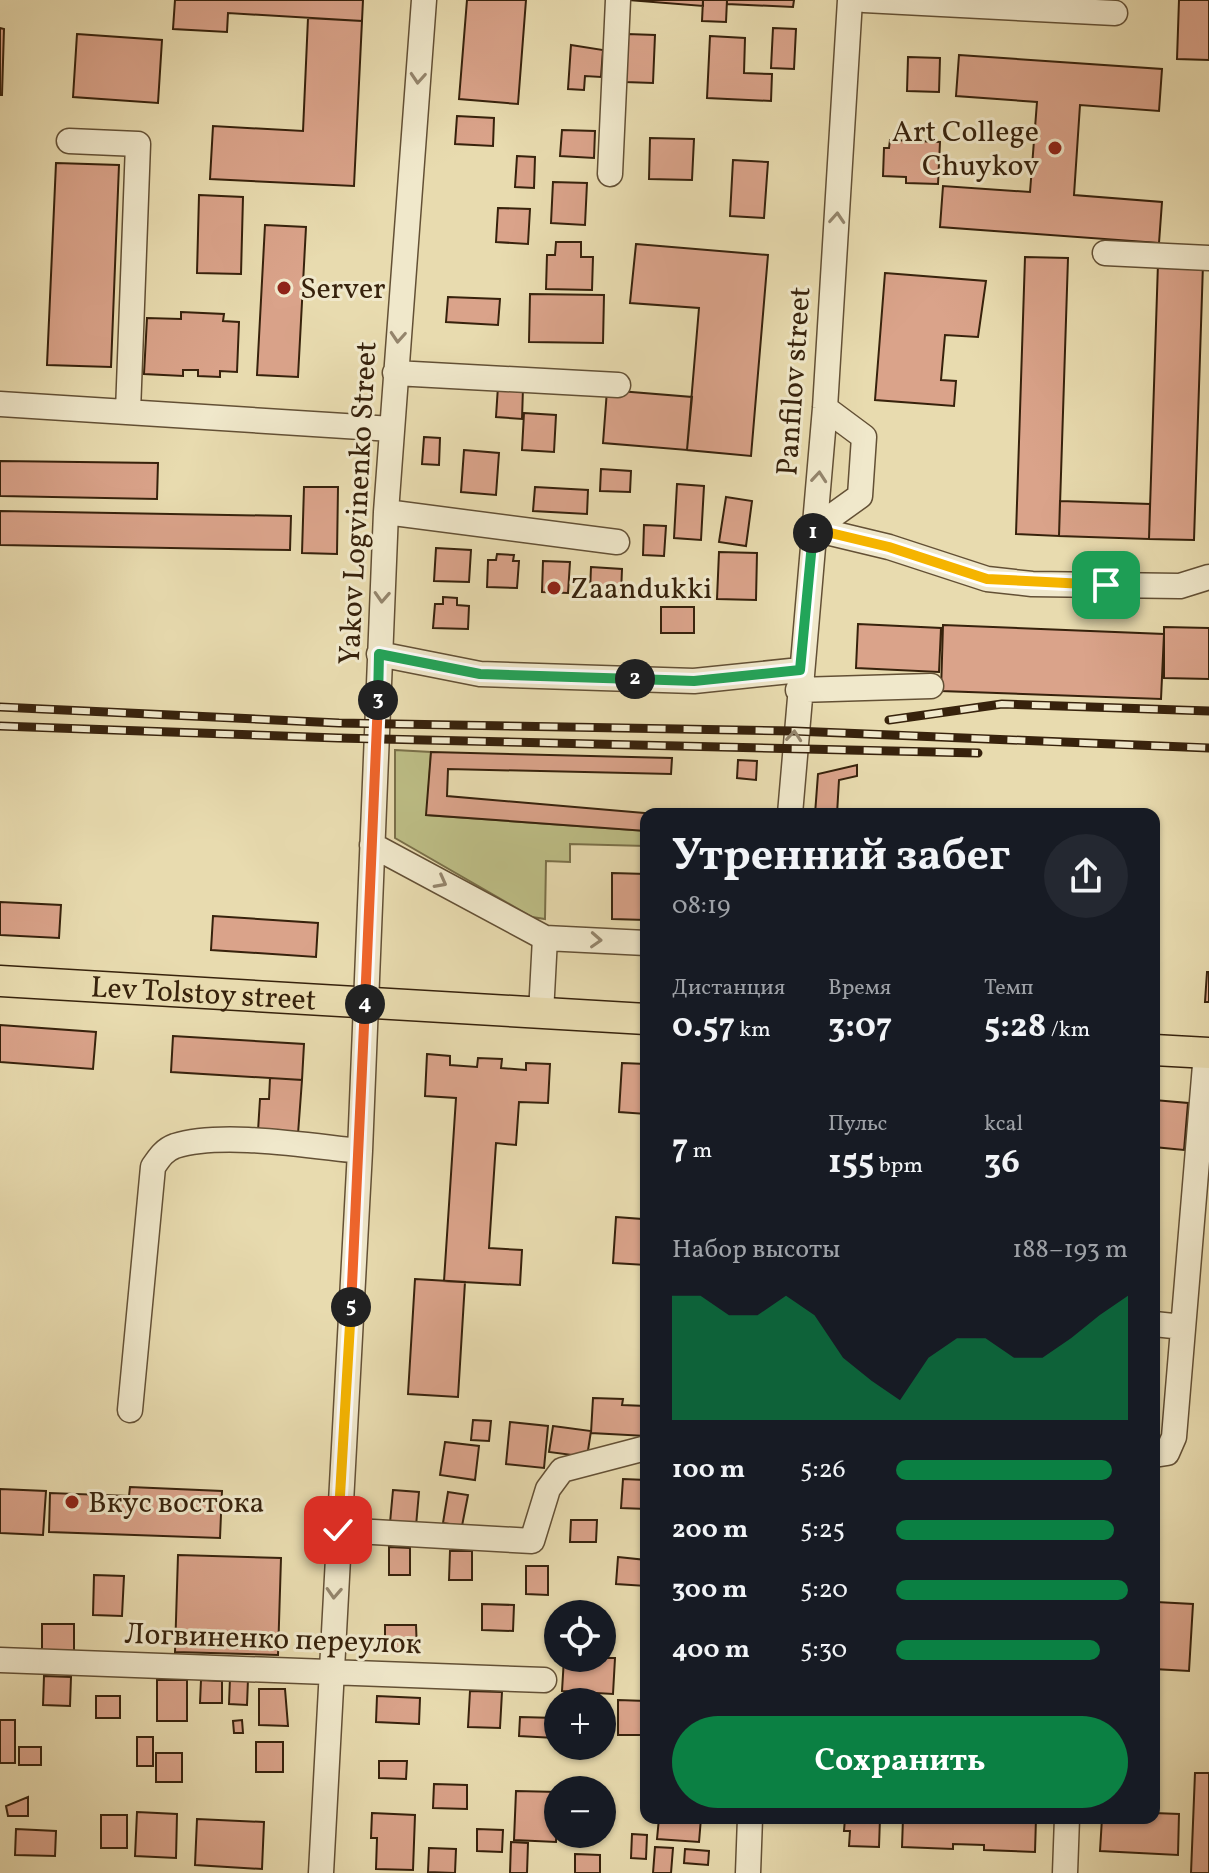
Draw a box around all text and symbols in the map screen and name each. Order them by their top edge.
one-way arrow [410,72,427,85]
place label: Art College Chuykov [892,112,1039,188]
marker: Art College Chuykov [1046,139,1064,157]
one-way arrow [828,211,845,224]
place label: Server [300,269,386,311]
marker: Server [275,279,293,297]
street label: Panfilov street [767,285,823,477]
one-way arrow [390,331,407,344]
street label: Yakov Logvinenko Street [330,340,388,666]
one-way arrow [810,470,827,483]
pin: 1 [793,513,833,553]
text: 1 [809,517,817,548]
pin [1072,551,1140,619]
icon: arrive [1084,563,1128,607]
place label: Zaandukki [570,569,712,611]
marker: Zaandukki [545,579,563,597]
one-way arrow [374,590,391,603]
pin: 2 [615,659,655,699]
text: 2 [629,663,641,694]
pin: 3 [358,680,398,720]
text: 3 [372,684,384,715]
one-way arrow [785,729,802,742]
text: Утренний забег [672,827,1010,888]
button: share [1044,834,1128,918]
one-way arrow [432,872,447,888]
text: 08:19 [672,888,731,924]
one-way arrow [590,932,603,949]
street label: Lev Tolstoy street [90,967,318,1023]
text: Дистанция [672,973,785,1004]
text: Время [828,973,891,1004]
text: Темп [984,973,1034,1004]
pin: 4 [345,984,385,1024]
text: 4 [358,988,372,1019]
text: 0.57 [672,1004,735,1051]
text: 3:07 [828,1004,892,1051]
text: 5:28 [984,1004,1046,1051]
text: km [735,1015,771,1046]
text: /km [1046,1015,1090,1046]
text: Пульс [828,1109,887,1140]
text: kcal [984,1109,1023,1140]
text: 7 [672,1125,688,1172]
text: m [688,1136,712,1167]
text: 155 [828,1140,874,1187]
text: 36 [984,1140,1020,1187]
text: bpm [874,1151,923,1182]
text: Набор высоты [672,1232,840,1268]
text: 188–193 m [1012,1232,1128,1268]
pin: 5 [331,1287,371,1327]
text: 5 [346,1291,356,1322]
text: 100 m [672,1452,745,1488]
text: 5:26 [800,1452,846,1488]
place label: Вкус востока [88,1483,265,1525]
marker: Вкус востока [63,1493,81,1511]
pin [304,1496,372,1564]
icon: check [316,1508,360,1552]
text: 200 m [672,1512,748,1548]
text: 5:25 [800,1512,845,1548]
text: 300 m [672,1572,748,1608]
text: 5:20 [800,1572,848,1608]
one-way arrow [326,1587,343,1600]
map controls [544,1600,616,1848]
button: locate [544,1600,616,1672]
street label: Логвиненко переулок [124,1614,422,1666]
text: 400 m [672,1632,750,1668]
text: 5:30 [800,1632,847,1668]
button: + [544,1688,616,1760]
button: Сохранить [672,1716,1128,1808]
button: − [544,1776,616,1848]

